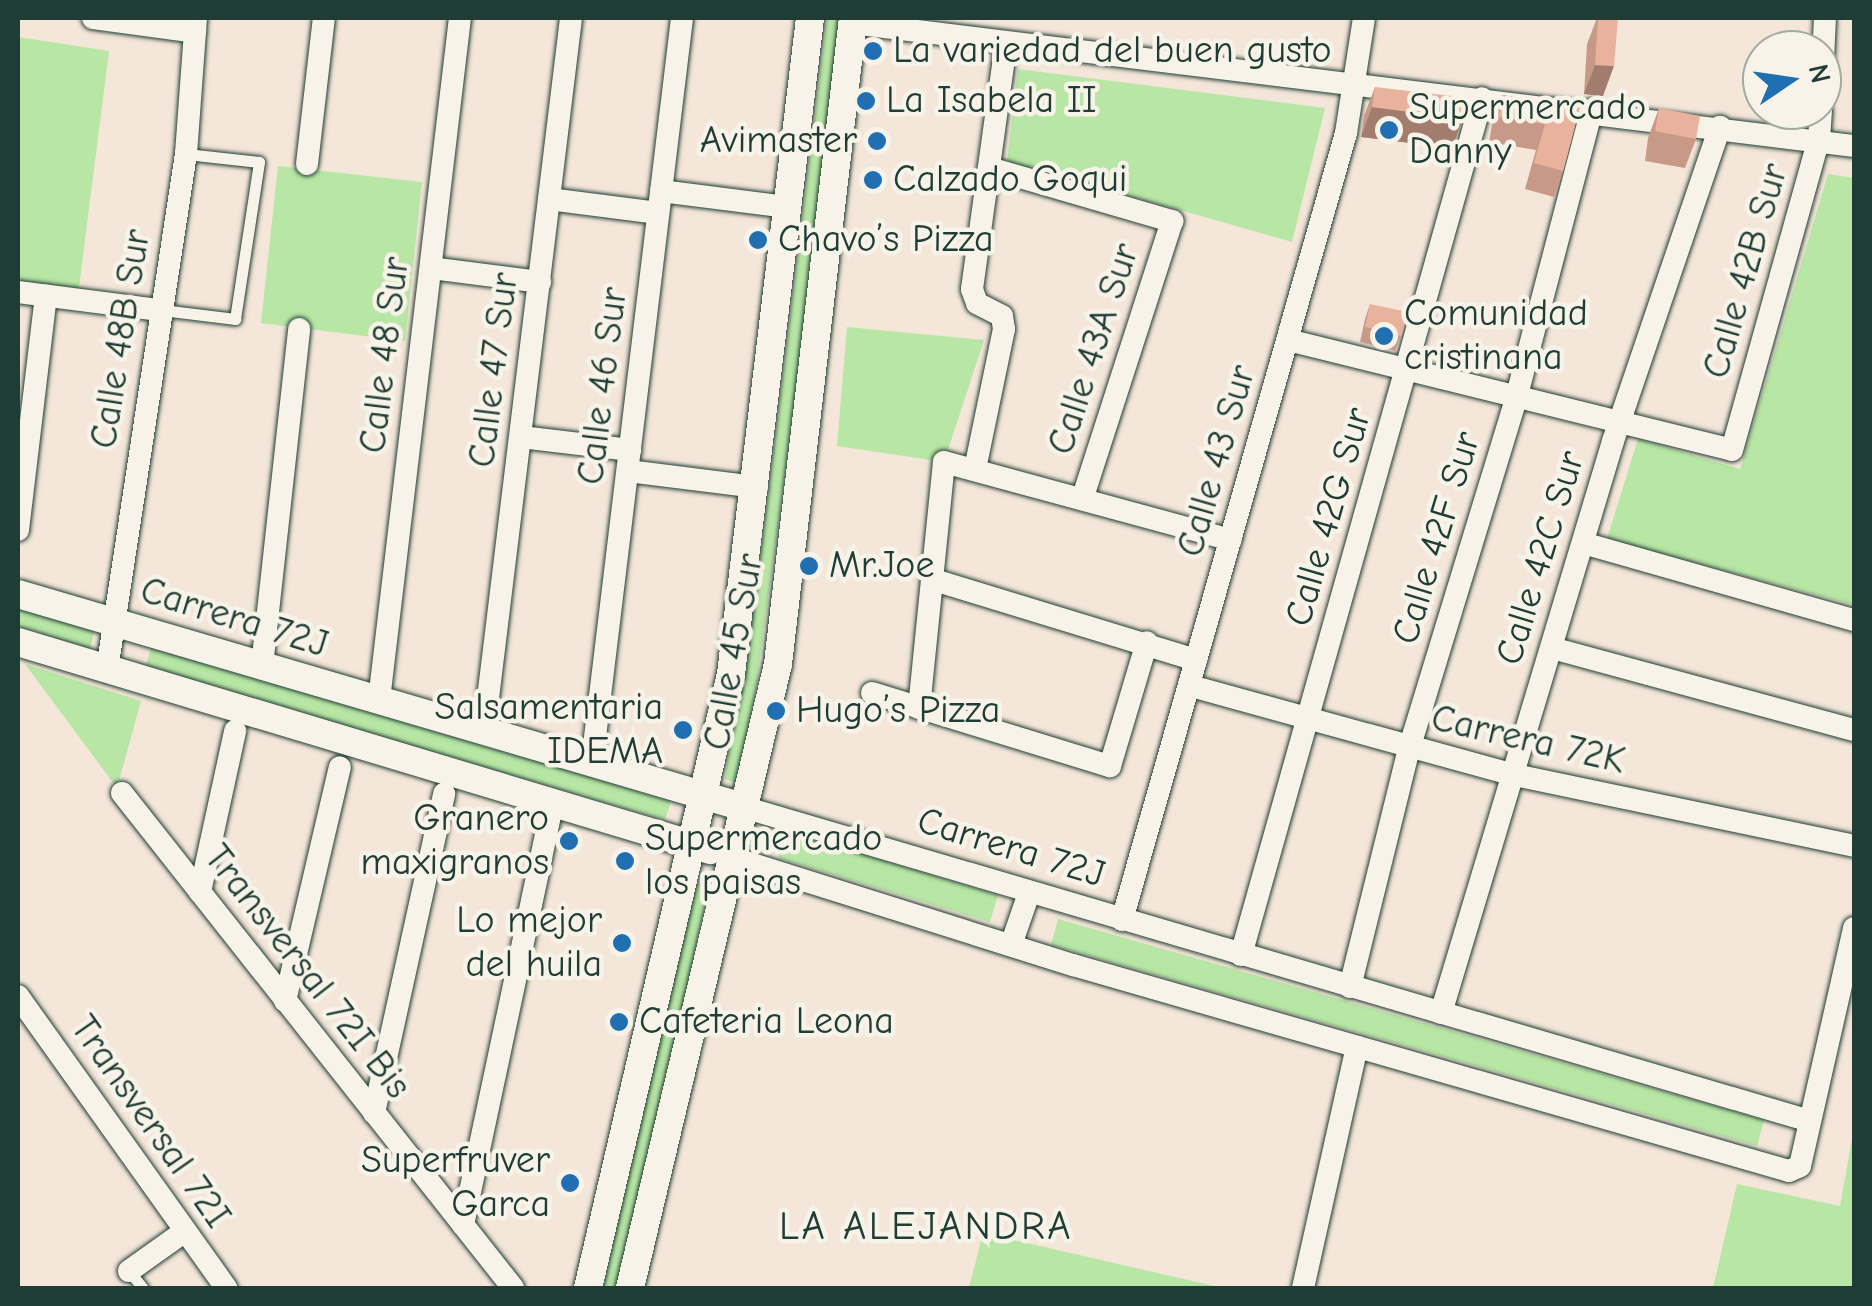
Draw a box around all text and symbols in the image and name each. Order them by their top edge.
place label: La variedad del buen gusto [893,28,1332,74]
north arrow [1742,30,1842,130]
marker: La variedad del buen gusto [862,40,884,62]
text: N [1802,61,1837,86]
place label: La Isabela II [886,78,1097,124]
place label: Supermercado Danny [1409,85,1646,174]
marker: La Isabela II [855,90,877,112]
place label: Avimaster [700,118,857,164]
marker: Supermercado Danny [1378,119,1400,141]
marker: Avimaster [866,130,888,152]
place label: Calzado Goqui [893,157,1127,203]
street label: Calle 42B Sur [1694,158,1798,384]
marker: Calzado Goqui [862,169,884,191]
place label: Chavo’s Pizza [778,217,994,263]
street label: Calle 48B Sur [81,226,161,452]
marker: Chavo’s Pizza [747,229,769,251]
street label: Calle 43A Sur [1038,238,1150,460]
street label: Calle 48 Sur [350,254,420,456]
street label: Calle 47 Sur [459,270,529,470]
street label: Calle 46 Sur [568,285,638,487]
place label: Comunidad cristinana [1404,291,1588,380]
marker: Comunidad cristinana [1373,325,1395,347]
street label: Calle 43 Sur [1168,360,1266,562]
street label: Calle 42G Sur [1276,403,1382,631]
street label: Calle 42F Sur [1383,426,1491,650]
street label: Calle 42C Sur [1487,446,1595,670]
place label: Mr.Joe [829,543,934,589]
street label: Calle 45 Sur [694,550,774,754]
marker: Mr.Joe [798,555,820,577]
street label: Carrera 72J [135,568,333,668]
place label: Salsamentaria IDEMA [435,685,663,774]
place label: Hugo’s Pizza [796,688,1000,734]
street label: Carrera 72K [1427,696,1629,784]
marker: Hugo’s Pizza [765,700,787,722]
marker: Salsamentaria IDEMA [672,719,694,741]
place label: Granero maxigranos [361,796,549,886]
street label: Carrera 72J [912,798,1110,898]
place label: Supermercado los paisas [645,816,882,906]
marker: Granero maxigranos [558,830,580,852]
street label: Transversal 72I Bis [194,836,420,1108]
marker: Supermercado los paisas [614,850,636,872]
place label: Lo mejor del huila [456,898,602,988]
marker: Lo mejor del huila [611,932,633,954]
place label: Cafeteria Leona [639,999,894,1045]
street label: Transversal 72I [60,1007,240,1237]
marker: Cafeteria Leona [608,1011,630,1033]
place label: Superfruver Garca [361,1138,550,1228]
marker: Superfruver Garca [559,1172,581,1194]
district label: LA ALEJANDRA [779,1202,1073,1250]

